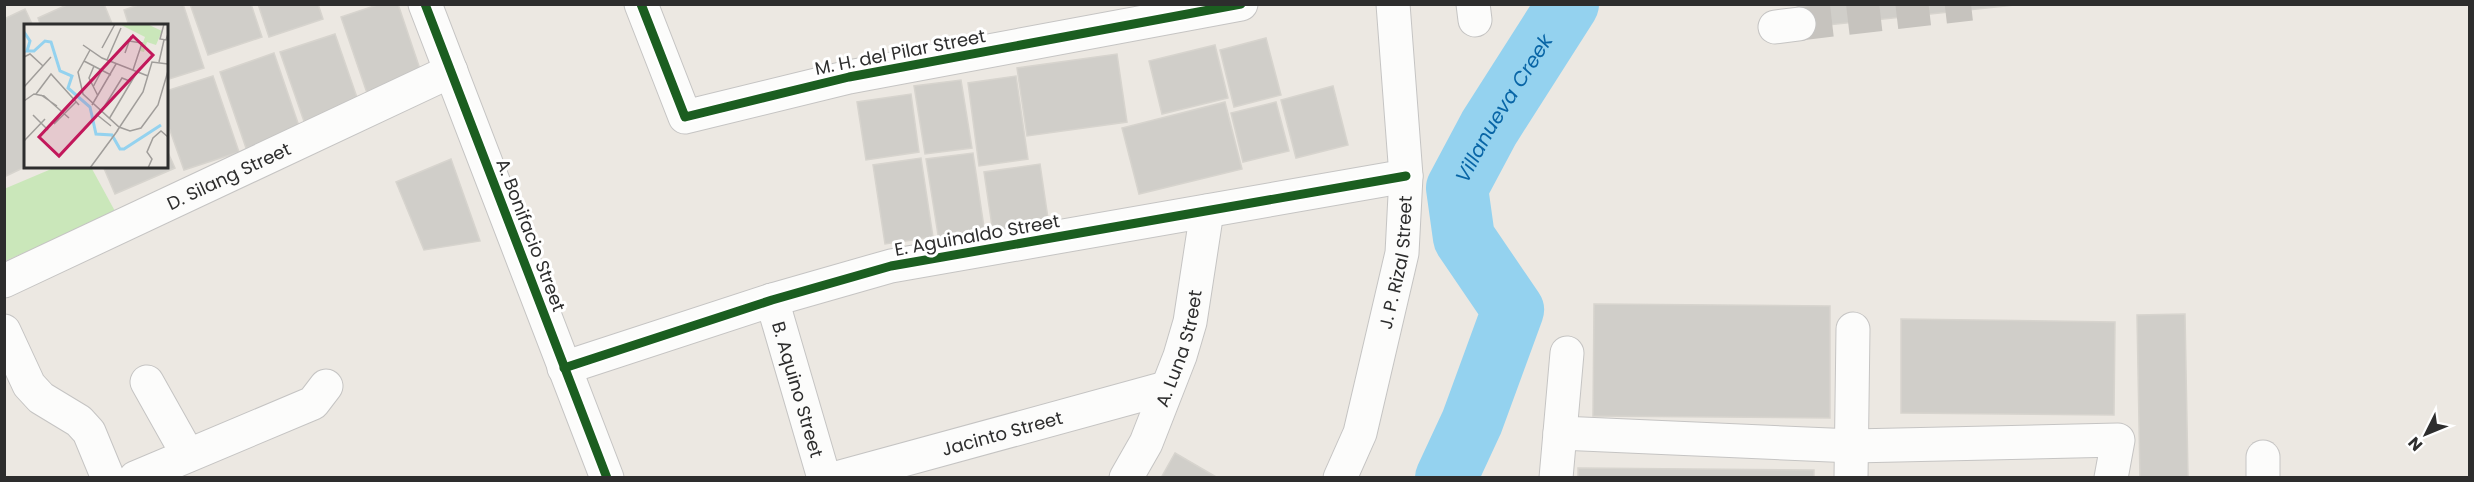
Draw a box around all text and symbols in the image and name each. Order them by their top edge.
street label: M. H. del Pilar Street [813,23,987,81]
inset map [24,24,168,168]
water label: Villanueva Creek [1448,27,1560,187]
street label: D. Silang Street [162,136,295,215]
street label: A. Bonifacio Street [490,155,572,315]
street label: J. P. Rizal Street [1372,195,1417,331]
street label: E. Aguinaldo Street [892,208,1062,262]
street label: A. Luna Street [1149,288,1207,410]
street label: B. Aquino Street [766,318,830,460]
street label: Jacinto Street [939,404,1065,461]
north arrow [2396,404,2456,464]
text: N [2403,432,2428,456]

